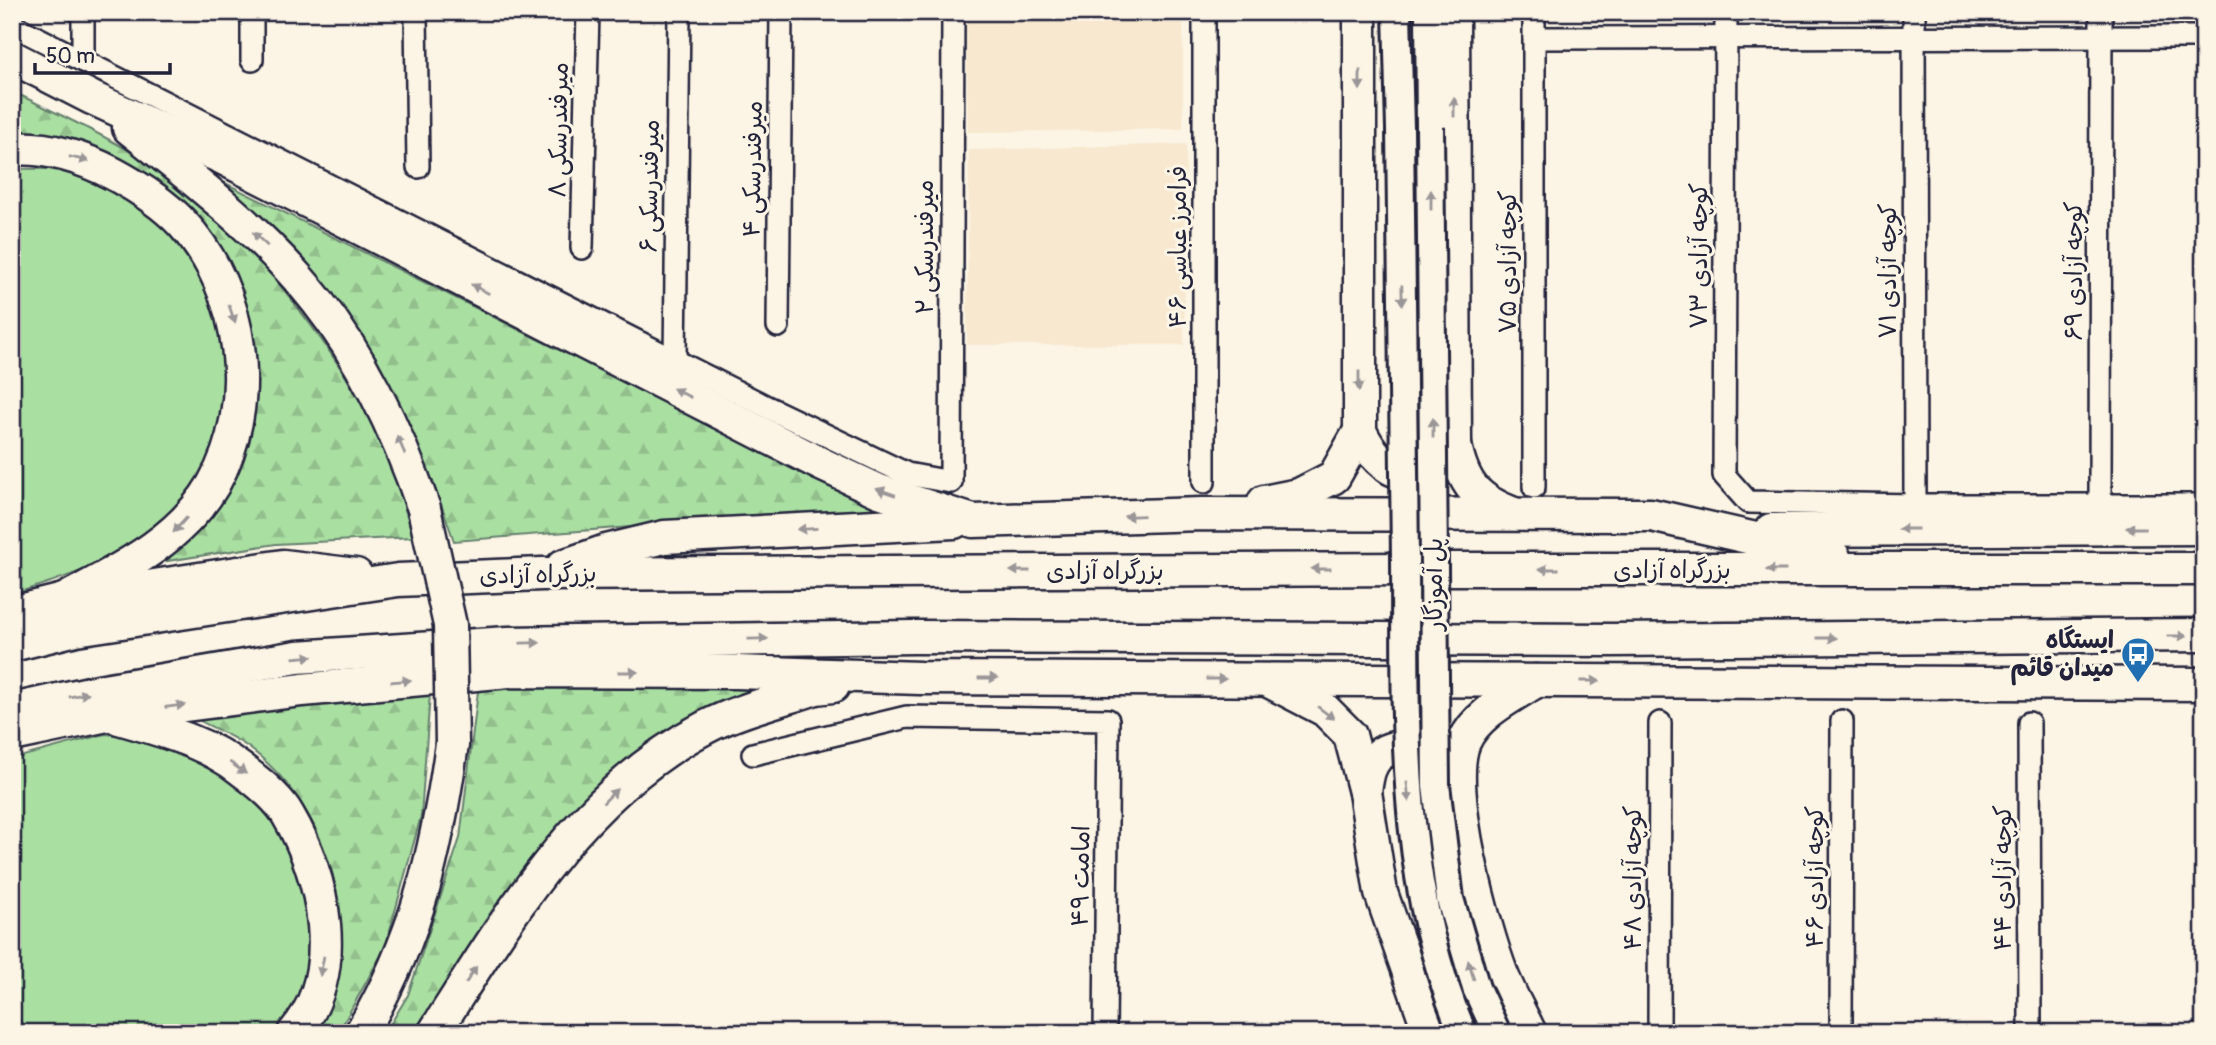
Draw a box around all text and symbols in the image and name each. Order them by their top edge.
scale bar [35,32,170,76]
text: 50 m [46,43,95,70]
street label: میرفندرسکی ۸ [543,62,575,198]
one-way arrow [1354,70,1366,92]
one-way arrow [1448,96,1460,118]
street label: میرفندرسکی ۴ [737,100,769,238]
street label: میرفندرسکی ۶ [634,119,666,253]
one-way arrow [68,154,90,165]
street label: فرامرز عباسی ۴۶ [1164,166,1193,328]
street label: میرفندرسکی ۲ [911,179,940,315]
street label: کوچه آزادی ۷۳ [1685,183,1714,329]
one-way arrow [1425,189,1437,211]
street label: کوچه آزادی ۷۵ [1494,190,1523,334]
street label: کوچه آزادی ۶۹ [2060,201,2089,341]
street label: کوچه آزادی ۷۱ [1874,203,1903,339]
one-way arrow [252,231,269,247]
one-way arrow [470,283,489,295]
one-way arrow [1396,284,1408,306]
one-way arrow [227,304,238,325]
one-way arrow [1353,371,1365,393]
one-way arrow [672,387,692,398]
one-way arrow [1427,416,1439,438]
one-way arrow [395,435,406,456]
one-way arrow [876,486,897,497]
one-way arrow [1122,511,1144,522]
one-way arrow [172,516,188,534]
one-way arrow [2124,522,2146,534]
one-way arrow [1897,523,1919,535]
one-way arrow [796,524,818,535]
street label: پل آموزگار [1420,538,1449,632]
street label: بزرگراه آزادی [1613,556,1731,585]
street label: بزرگراه آزادی [1046,557,1164,586]
street label: بزرگراه آزادی [479,559,597,591]
one-way arrow [1310,563,1332,575]
one-way arrow [1538,563,1560,575]
one-way arrow [1765,564,1787,576]
one-way arrow [1009,565,1031,577]
place label: ایستگاه میدان قائم [2011,625,2114,686]
one-way arrow [2166,630,2188,641]
one-way arrow [1816,632,1838,644]
one-way arrow [747,633,769,645]
bus stop icon: ایستگاه میدان قائم [2119,635,2157,684]
one-way arrow [519,637,541,649]
one-way arrow [292,651,314,662]
one-way arrow [618,666,640,678]
one-way arrow [978,673,1000,684]
one-way arrow [1205,674,1227,685]
one-way arrow [390,675,412,686]
one-way arrow [1580,675,1602,687]
one-way arrow [68,690,90,701]
one-way arrow [164,701,186,712]
one-way arrow [1316,706,1334,721]
one-way arrow [229,761,247,775]
one-way arrow [1403,781,1414,803]
one-way arrow [602,788,619,805]
street label: کوچه آزادی ۴۴ [1989,805,2018,951]
street label: کوچه آزادی ۴۸ [1619,806,1648,950]
street label: کوچه آزادی ۴۶ [1801,806,1830,948]
street label: امامت ۴۹ [1066,825,1096,927]
one-way arrow [316,955,327,977]
one-way arrow [1465,959,1475,980]
one-way arrow [464,966,477,985]

